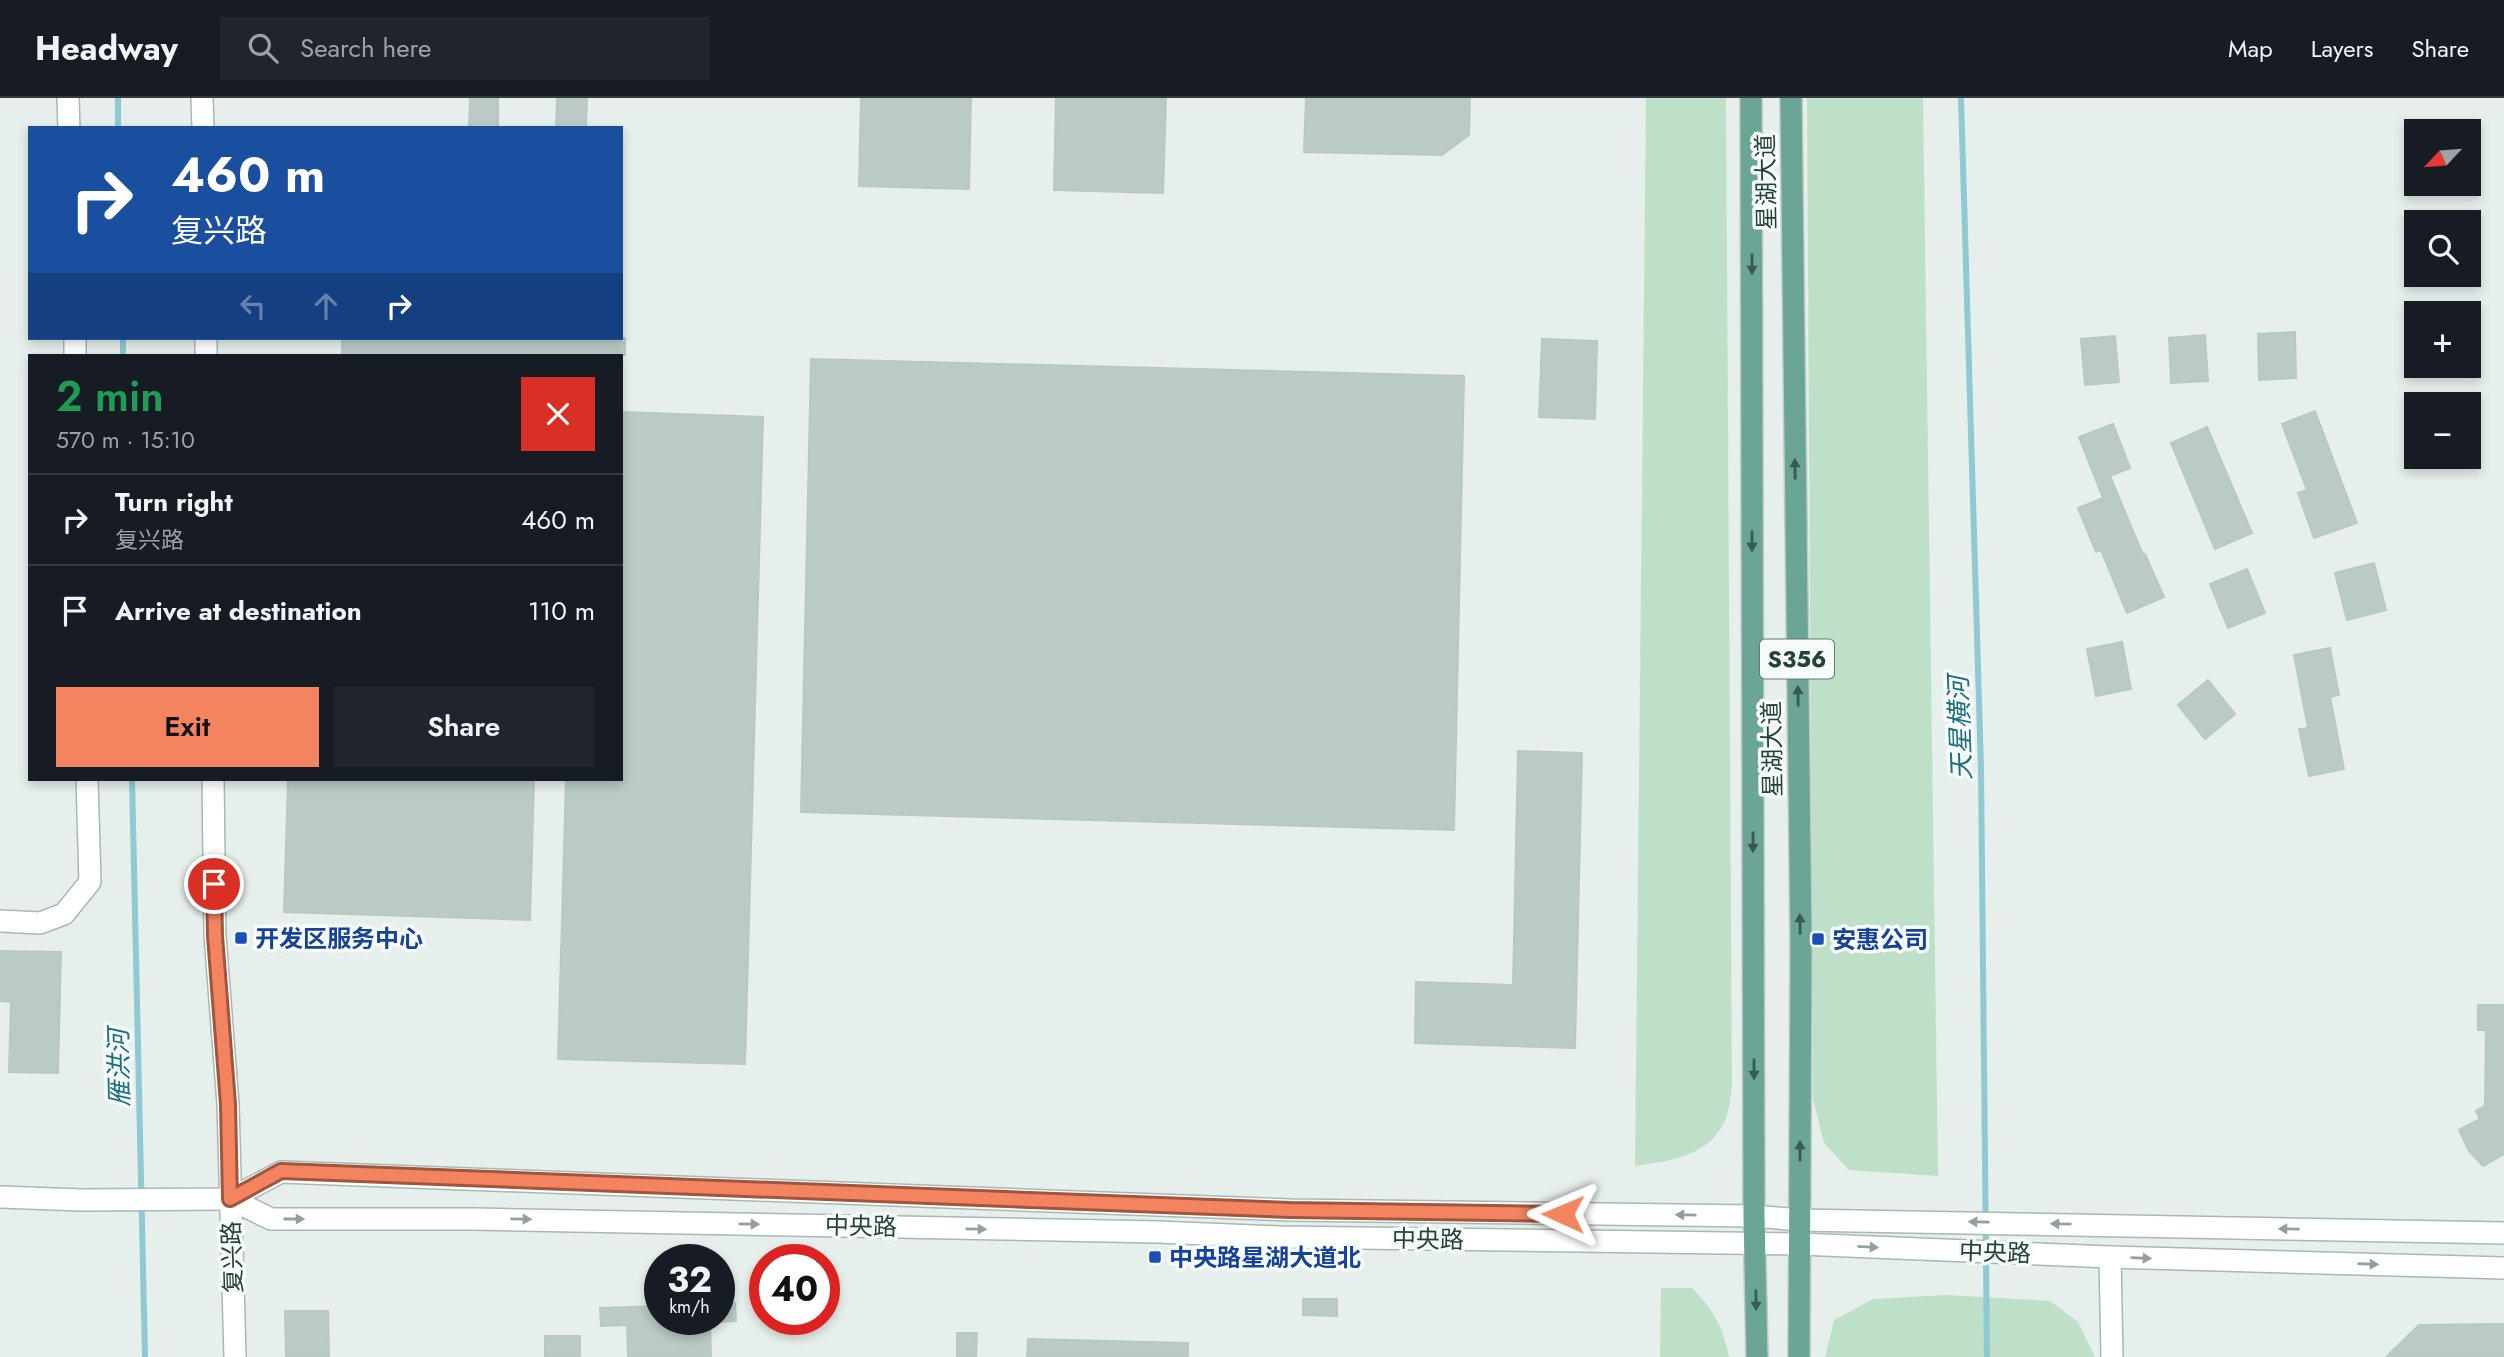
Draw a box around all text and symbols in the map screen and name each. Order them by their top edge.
search box [220,17,710,80]
text: Headway [35,25,178,72]
icon: search [244,29,282,67]
text: Search here [300,29,431,67]
text: Map [2228,31,2273,66]
text: Layers [2311,31,2373,66]
text: Share [2411,31,2469,66]
north arrow [2404,119,2482,196]
map controls [2404,119,2481,469]
street label: 星湖大道 [1748,134,1784,230]
text: 460 m [171,140,325,210]
icon: right [56,154,147,245]
text: 复兴路 [171,208,267,254]
button: search [2404,210,2481,287]
one-way arrow [1746,253,1758,275]
icon: left [234,287,272,325]
icon: ahead [307,287,345,325]
icon: right [380,287,418,325]
button: + [2404,301,2481,378]
text: 2 min [56,366,164,427]
button: close [521,377,595,451]
button: − [2404,392,2481,469]
text: 570 m · 15:10 [56,423,195,457]
one-way arrow [1789,458,1801,480]
text: Turn right [115,483,233,521]
icon: right [56,501,94,539]
text: 460 m [521,501,595,539]
text: 复兴路 [115,523,184,557]
one-way arrow [1746,530,1758,552]
icon: arrive [56,592,94,630]
text: Arrive at destination [115,592,362,630]
text: 110 m [528,592,595,630]
road number: S356 [1760,639,1834,678]
water label: 天星横河 [1939,670,1981,781]
one-way arrow [1792,685,1804,707]
button: Exit [56,687,319,767]
button: Share [333,687,595,767]
street label: 星湖大道 [1754,701,1790,797]
one-way arrow [1747,831,1759,853]
pin [184,854,244,914]
icon: arrive [195,865,233,903]
one-way arrow [1794,913,1806,935]
place label: 开发区服务中心 [255,921,423,956]
place label: 安惠公司 [1832,922,1928,957]
marker: 开发区服务中心 [233,930,249,946]
marker: 安惠公司 [1810,931,1826,947]
water label: 雁洪河 [99,1024,139,1107]
one-way arrow [1748,1058,1760,1080]
one-way arrow [1794,1140,1806,1162]
position arrow [1526,1177,1600,1251]
street label: 中央路 [825,1208,897,1244]
one-way arrow [1675,1210,1697,1221]
one-way arrow [283,1213,305,1225]
one-way arrow [510,1214,532,1225]
one-way arrow [1968,1217,1990,1228]
one-way arrow [738,1218,760,1230]
one-way arrow [2050,1218,2072,1230]
street label: 复兴路 [213,1220,251,1294]
street label: 中央路 [1392,1221,1464,1257]
one-way arrow [965,1223,987,1234]
one-way arrow [2278,1223,2300,1234]
street label: 中央路 [1958,1233,2032,1271]
place label: 中央路星湖大道北 [1169,1240,1361,1275]
one-way arrow [1857,1242,1879,1253]
speed limit sign: 40 [749,1244,840,1335]
marker: 中央路星湖大道北 [1147,1249,1163,1265]
one-way arrow [2130,1252,2152,1263]
text: 32 [667,1255,712,1305]
one-way arrow [2357,1258,2379,1270]
one-way arrow [1750,1289,1761,1311]
text: km/h [669,1294,710,1320]

